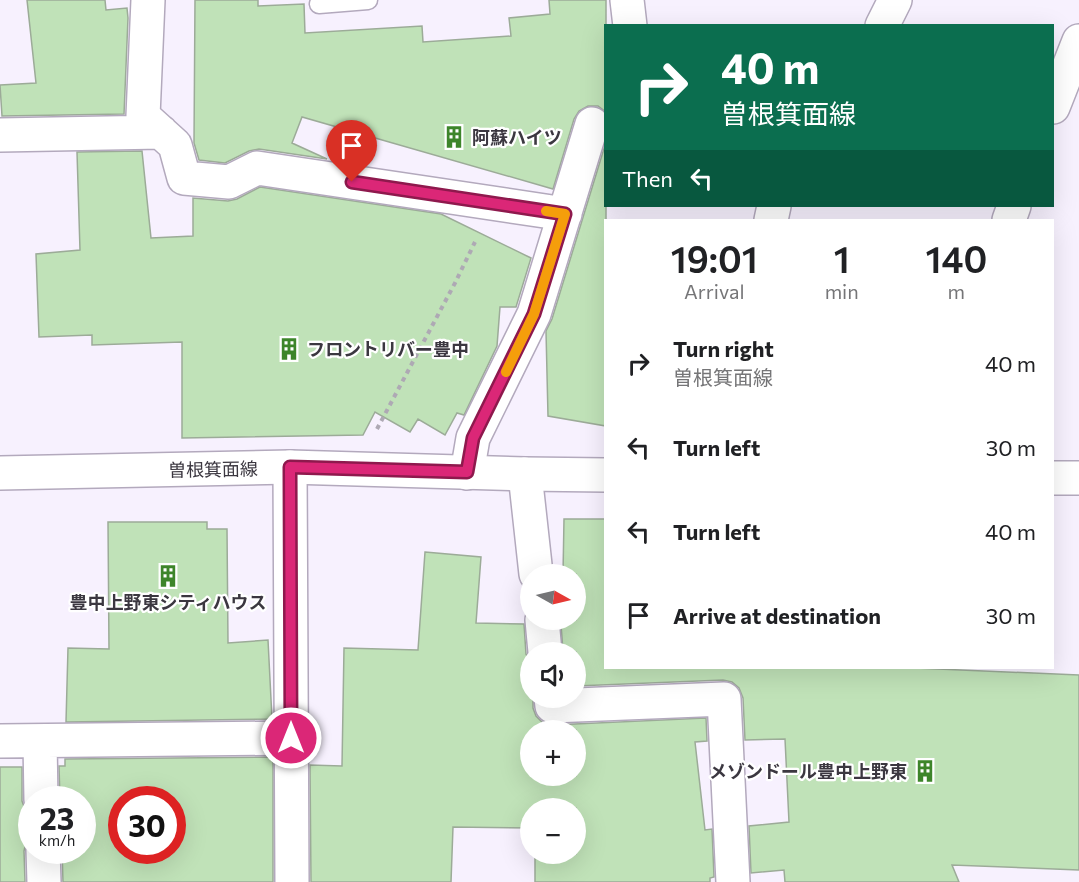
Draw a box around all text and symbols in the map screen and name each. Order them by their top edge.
text: 40 m [721,41,819,93]
icon: right [622,48,700,126]
text: 曽根箕面線 [721,97,856,130]
pin [326,120,377,182]
building icon: 阿蘇ハイツ [441,124,467,150]
place label: 阿蘇ハイツ [472,126,562,148]
icon: arrive [335,129,368,162]
icon: left [685,162,718,195]
text: Then [622,165,673,192]
text: 19:01 [671,236,758,280]
text: 1 [834,236,850,280]
text: 140 [925,236,987,280]
text: Arrival [684,279,745,303]
text: min [825,279,859,303]
text: m [948,279,965,303]
text: Turn right [673,335,774,362]
building icon: フロントリバー豊中 [276,336,302,362]
place label: フロントリバー豊中 [307,338,469,360]
icon: right [622,347,655,380]
text: 40 m [985,350,1036,377]
text: 曽根箕面線 [673,365,773,389]
icon: left [622,431,655,464]
text: Turn left [673,434,760,461]
text: 30 m [986,434,1036,461]
street label: 曽根箕面線 [168,457,258,481]
icon: left [622,515,655,548]
text: Turn left [673,518,760,545]
text: 40 m [985,518,1036,545]
building icon: 豊中上野東シティハウス [155,563,181,589]
north arrow [520,564,586,630]
map controls [520,564,586,864]
place label: 豊中上野東シティハウス [70,591,266,613]
icon: arrive [622,599,655,632]
text: Arrive at destination [673,602,881,629]
text: 30 m [986,602,1036,629]
button: sound [520,642,586,708]
position arrow [259,706,323,770]
button: + [520,720,586,786]
building icon: メゾンドール豊中上野東 [912,758,938,784]
place label: メゾンドール豊中上野東 [709,760,907,782]
speed limit sign: 30 [108,786,186,864]
button: − [520,798,586,864]
text: 23 [40,799,74,836]
text: km/h [39,831,75,849]

